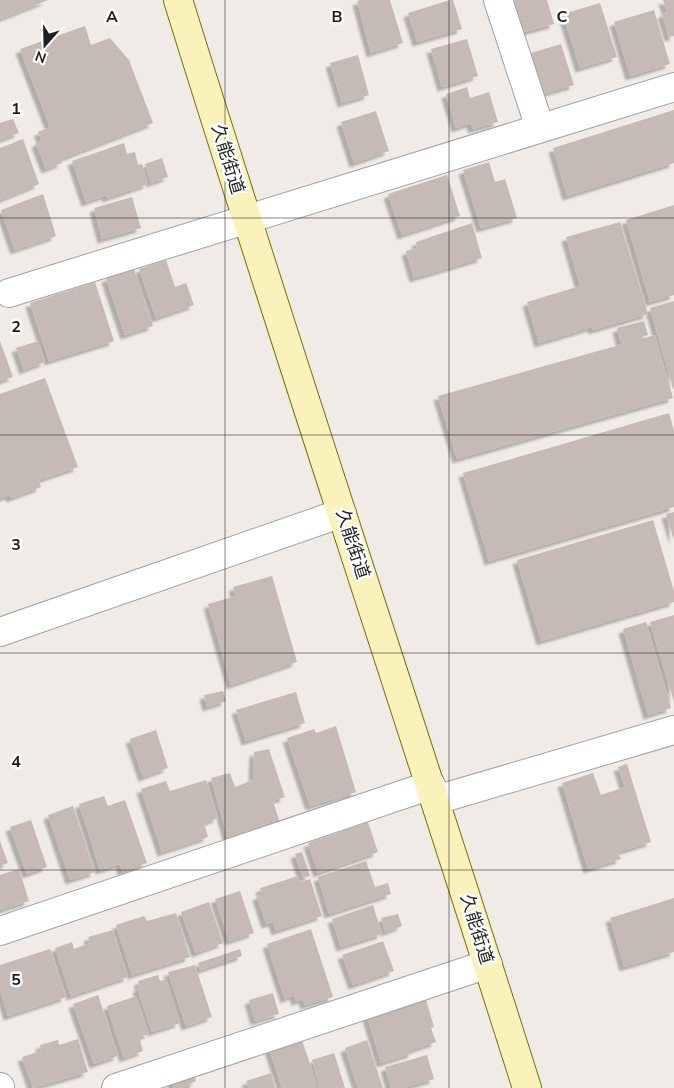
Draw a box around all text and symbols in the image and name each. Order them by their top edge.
text: A [106,6,118,28]
text: B [331,6,343,28]
text: C [557,6,568,28]
north arrow [20,20,70,70]
text: N [33,46,49,67]
text: 1 [11,98,21,120]
street label: 久能街道 [206,121,250,197]
text: 2 [11,316,21,338]
street label: 久能街道 [330,506,376,582]
text: 3 [11,534,21,556]
text: 4 [11,751,21,773]
street label: 久能街道 [455,891,499,967]
text: 5 [11,969,21,991]

